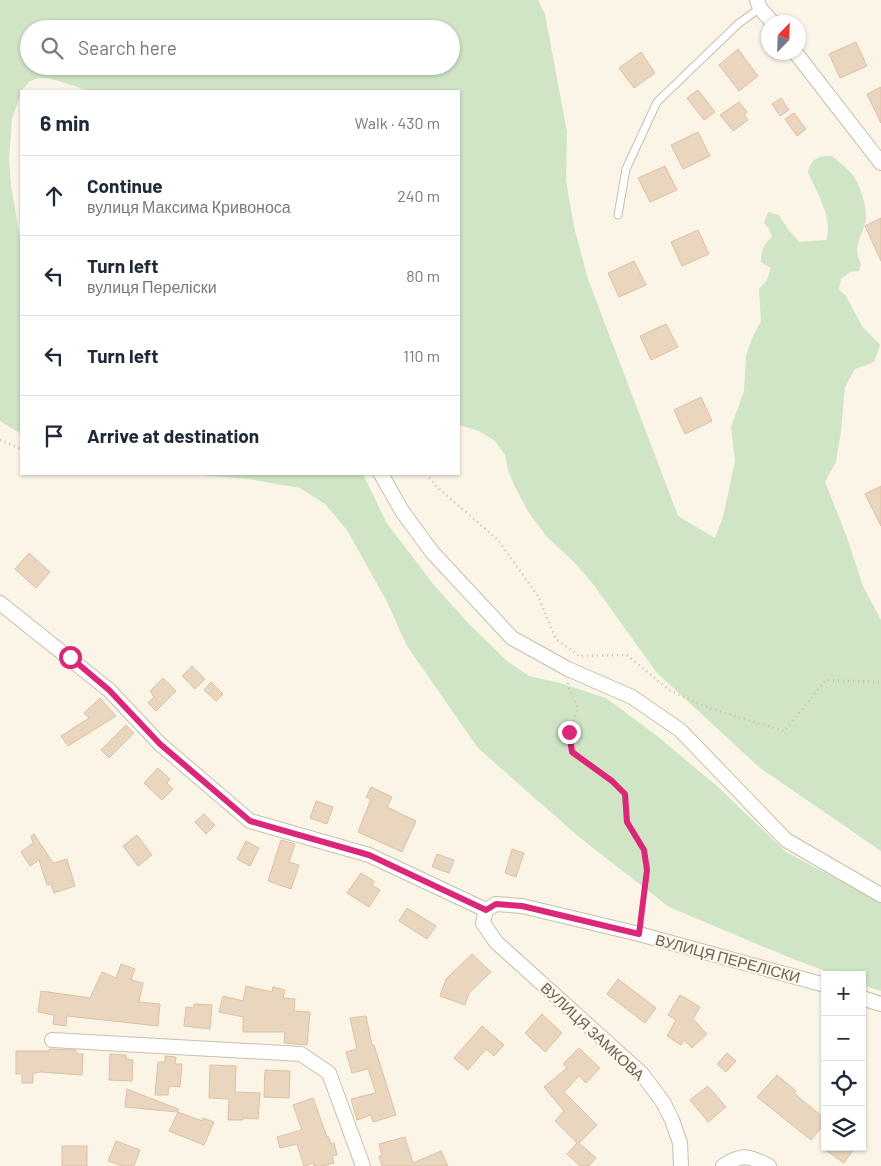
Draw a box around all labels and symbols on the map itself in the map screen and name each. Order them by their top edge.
north arrow [761,15,806,60]
route start [59,646,82,669]
route end [558,721,581,744]
street label: ВУЛИЦЯ ПЕРЕЛІСКИ [654,930,802,986]
street label: ВУЛИЦЯ ЗАМКОВА [537,978,649,1084]

